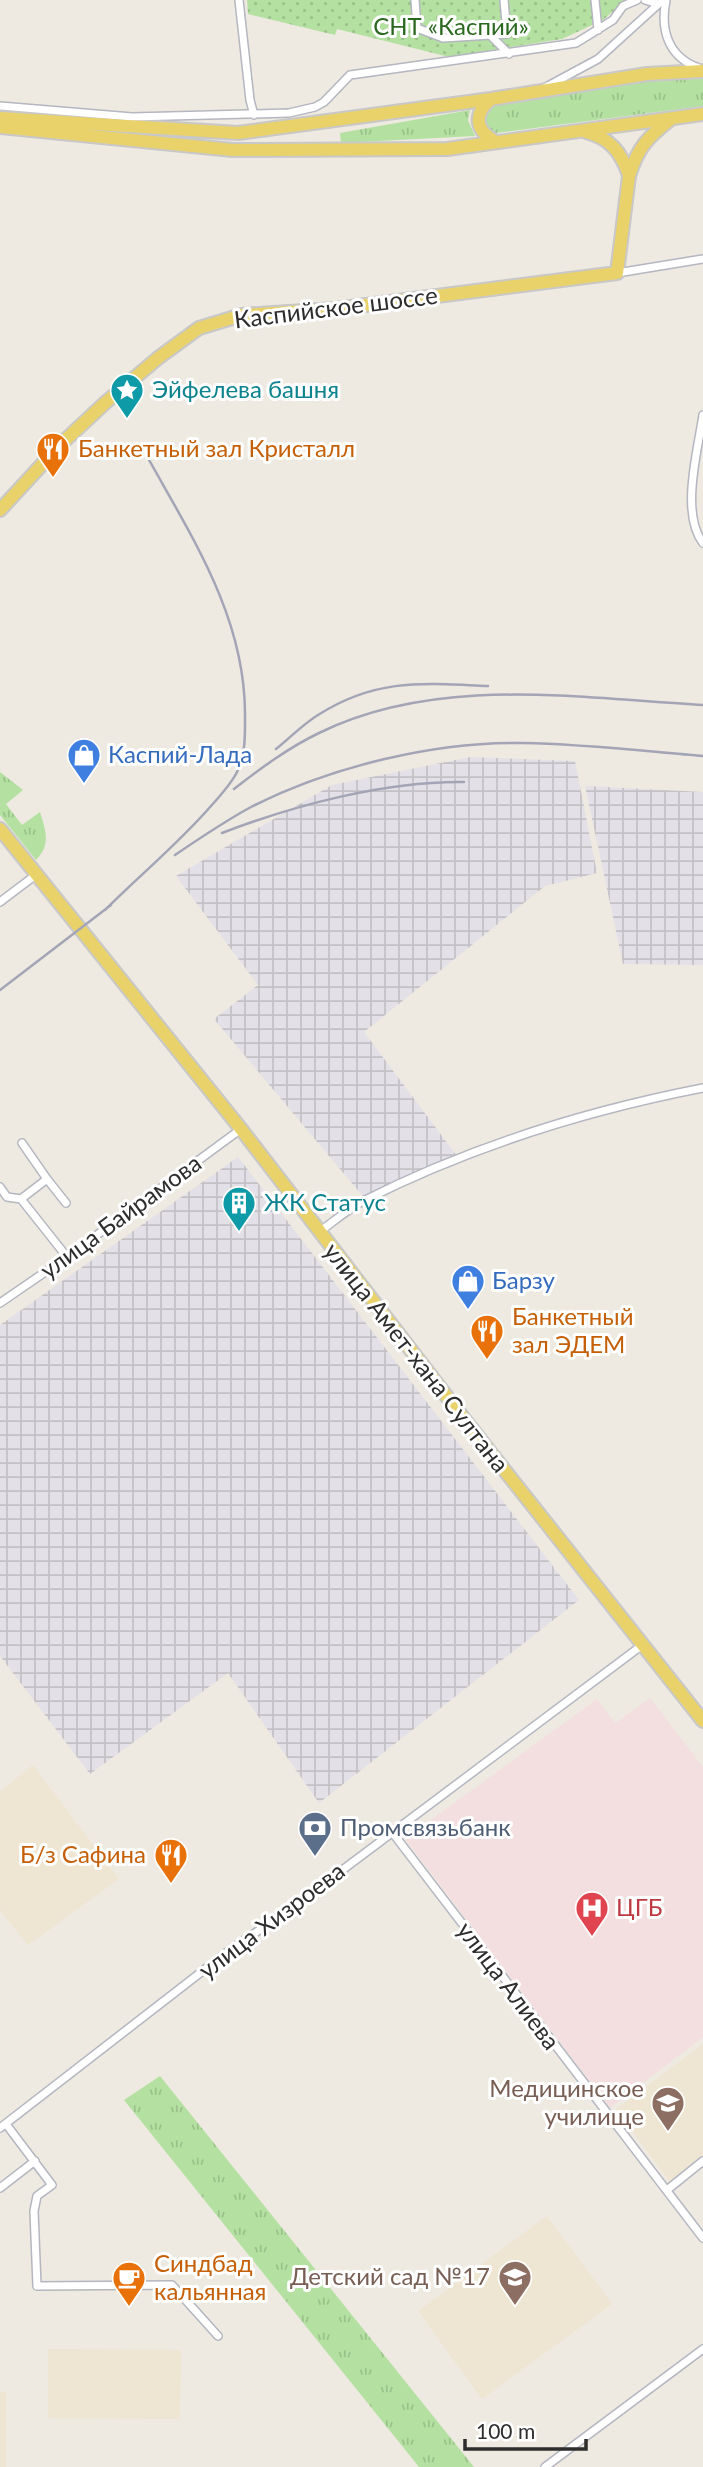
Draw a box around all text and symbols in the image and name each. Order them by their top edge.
park label: СНТ «Каспий» [373,11,529,40]
street label: Каспийское шоссе [232,280,439,333]
place icon: Эйфелева башня [108,371,146,420]
place label: Эйфелева башня [152,374,339,403]
restaurant icon: Банкетный зал Кристалл [34,430,72,479]
place label: Банкетный зал Кристалл [78,433,355,462]
shop icon: Каспий-Лада [65,736,103,785]
place label: Каспий-Лада [108,739,252,768]
street label: улица Байрамова [34,1148,206,1284]
building icon: ЖК Статус [220,1184,258,1233]
place label: ЖК Статус [264,1187,386,1216]
street label: улица Амет-хана Султана [319,1237,516,1478]
shop icon: Барзу [449,1262,487,1311]
place label: Барзу [492,1265,555,1294]
place label: Банкетный зал ЭДЕМ [512,1301,633,1358]
restaurant icon: Банкетный зал ЭДЕМ [468,1312,506,1361]
bank icon: Промсвязьбанк [296,1809,334,1858]
place label: Промсвязьбанк [340,1812,511,1841]
restaurant icon: Б/з Сафина [152,1836,190,1885]
place label: Б/з Сафина [20,1839,146,1868]
street label: улица Хизроева [192,1856,350,1984]
hospital icon: ЦГБ [573,1889,611,1938]
place label: ЦГБ [616,1892,663,1921]
street label: улица Алиева [452,1915,567,2055]
place label: Медицинское училище [489,2073,644,2130]
school or university icon: Медицинское училище [649,2084,687,2133]
place label: Синдбад кальянная [154,2248,266,2305]
school or university icon: Детский сад №17 [496,2258,534,2307]
cafe icon: Синдбад кальянная [110,2259,148,2308]
place label: Детский сад №17 [290,2261,490,2290]
scale bar [465,2408,586,2452]
text: 100 m [476,2418,535,2443]

